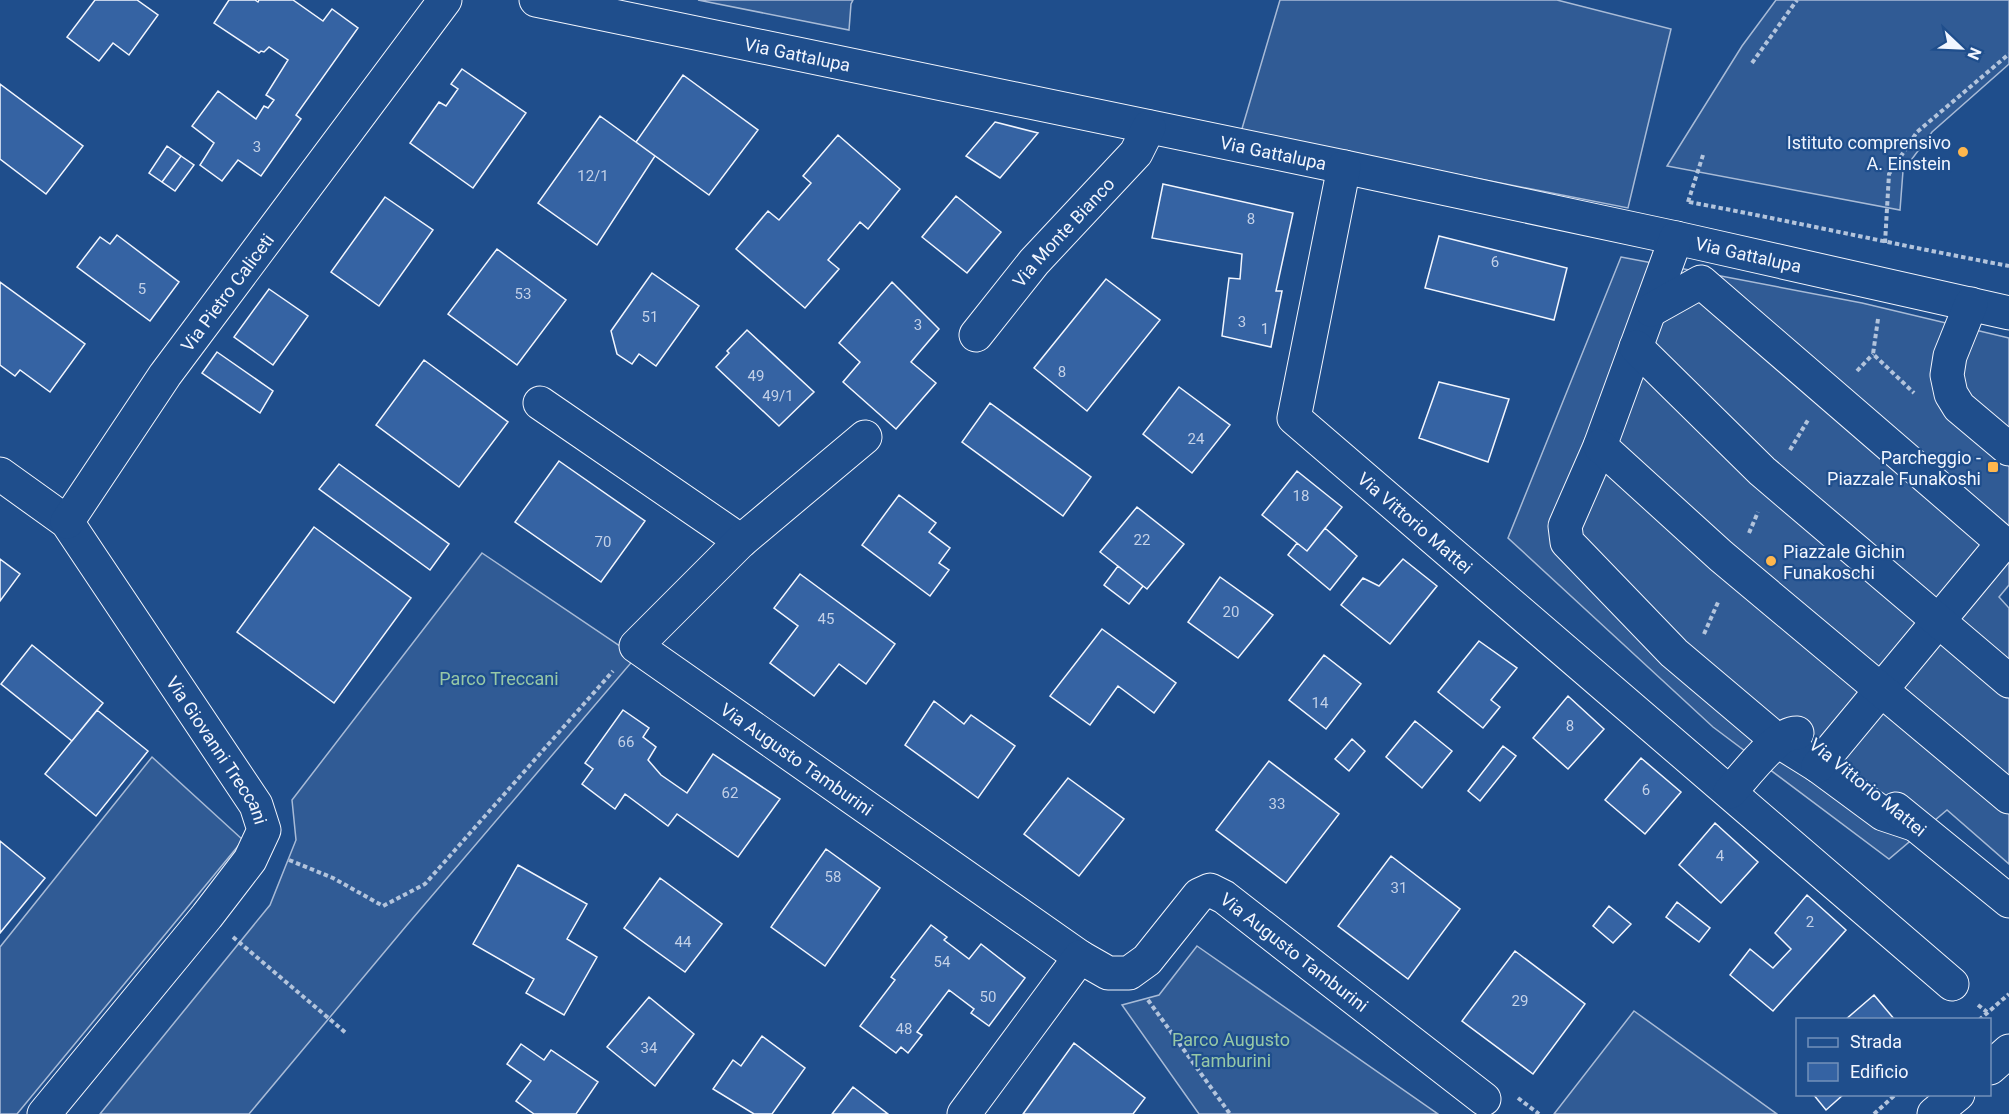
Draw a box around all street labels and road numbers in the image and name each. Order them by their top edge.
street label: Via Gattalupa [742,33,852,75]
street label: Via Gattalupa [1218,131,1328,174]
street label: Via Monte Bianco [1008,173,1118,291]
street label: Via Pietro Caliceti [176,229,278,355]
street label: Via Gattalupa [1694,232,1804,276]
street label: Via Vittorio Mattei [1354,467,1477,577]
street label: Via Giovanni Treccani [162,672,272,827]
street label: Via Augusto Tamburini [717,698,877,819]
street label: Via Vittorio Mattei [1805,733,1931,841]
street label: Via Augusto Tamburini [1217,888,1373,1016]

